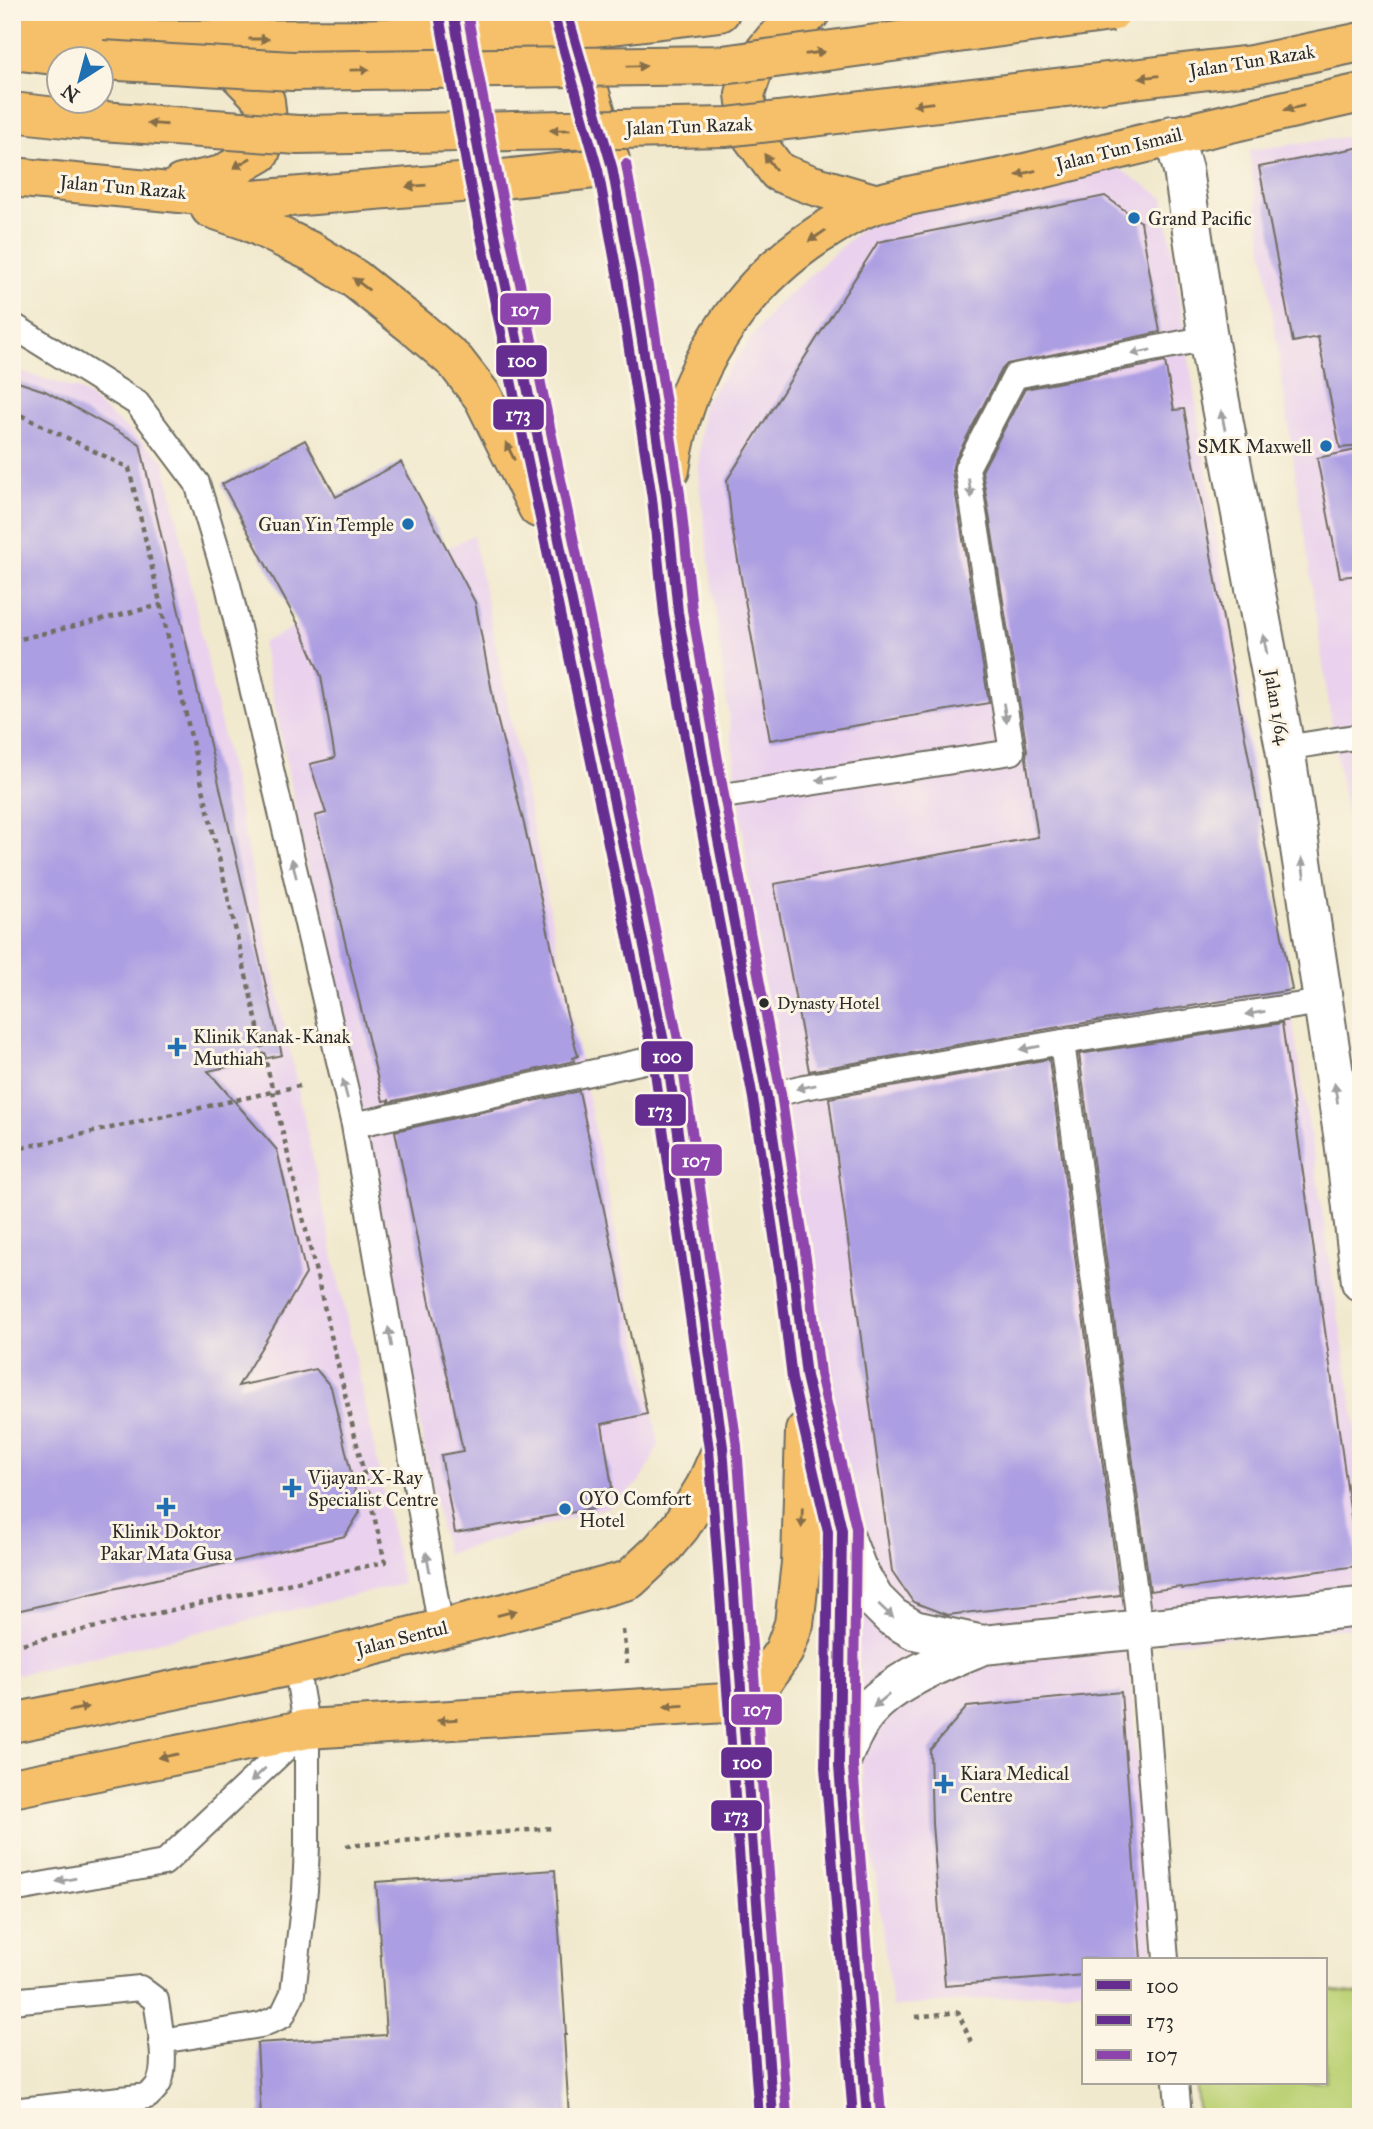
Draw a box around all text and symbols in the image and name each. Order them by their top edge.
one-way arrow [249,33,271,45]
street label: Jalan Tun Razak [1185,40,1317,84]
north arrow [46,46,116,116]
one-way arrow [804,47,826,58]
one-way arrow [626,60,648,72]
one-way arrow [349,64,371,76]
one-way arrow [1137,71,1159,82]
text: N [57,79,84,107]
one-way arrow [911,98,933,109]
one-way arrow [1283,103,1305,114]
street label: Jalan Tun Razak [623,112,753,141]
one-way arrow [146,119,168,130]
street label: Jalan Tun Ismail [1052,122,1186,177]
one-way arrow [549,124,571,136]
one-way arrow [764,153,778,171]
one-way arrow [232,157,251,169]
one-way arrow [1014,168,1036,179]
street label: Jalan Tun Razak [57,170,187,205]
one-way arrow [405,181,427,192]
place label: Grand Pacific [1148,207,1252,230]
marker: Grand Pacific [1126,210,1142,226]
one-way arrow [808,229,826,243]
one-way arrow [352,278,370,292]
line badge: 107 [499,292,552,326]
text: 107 [511,298,539,321]
line badge: 100 [495,344,548,378]
one-way arrow [1130,346,1152,357]
text: 100 [507,349,537,372]
line badge: 173 [492,398,545,431]
text: 173 [505,403,531,427]
one-way arrow [1218,409,1229,431]
place label: SMK Maxwell [1197,435,1313,458]
marker: SMK Maxwell [1318,438,1334,454]
one-way arrow [504,441,515,461]
one-way arrow [965,477,976,499]
place label: Guan Yin Temple [258,513,394,536]
marker: Guan Yin Temple [400,516,416,532]
one-way arrow [1259,633,1270,655]
street label: Jalan 1/64 [1258,666,1295,747]
one-way arrow [1000,702,1011,724]
one-way arrow [815,774,837,785]
one-way arrow [288,857,299,879]
one-way arrow [1297,857,1308,879]
place label: Dynasty Hotel [777,993,880,1014]
marker: Dynasty Hotel [757,996,771,1010]
one-way arrow [1244,1007,1266,1018]
place label: Klinik Kanak-Kanak Muthiah [193,1025,351,1070]
marker: Klinik Kanak-Kanak Muthiah [167,1037,187,1057]
line badge: 100 [640,1040,694,1073]
one-way arrow [1019,1043,1041,1054]
text: 100 [652,1045,682,1068]
one-way arrow [339,1078,350,1100]
one-way arrow [795,1082,817,1093]
one-way arrow [1330,1082,1341,1104]
line badge: 173 [634,1093,687,1127]
text: 173 [647,1099,673,1123]
line badge: 107 [670,1143,723,1177]
text: 107 [682,1149,710,1172]
one-way arrow [384,1326,395,1348]
place label: Vijayan X-Ray Specialist Centre [307,1466,439,1511]
marker: Vijayan X-Ray Specialist Centre [282,1478,302,1498]
place label: OYO Comfort Hotel [579,1487,692,1532]
marker: Klinik Doktor Pakar Mata Gusa [156,1497,176,1517]
marker: OYO Comfort Hotel [557,1501,573,1517]
one-way arrow [797,1507,808,1529]
place label: Klinik Doktor Pakar Mata Gusa [100,1520,233,1565]
one-way arrow [422,1550,433,1572]
one-way arrow [877,1602,894,1618]
one-way arrow [496,1607,518,1618]
street label: Jalan Sentul [352,1615,451,1662]
line badge: 107 [730,1693,783,1726]
one-way arrow [872,1693,890,1708]
text: 107 [743,1698,771,1721]
one-way arrow [663,1700,685,1711]
one-way arrow [68,1704,90,1715]
one-way arrow [436,1714,458,1725]
line badge: 100 [720,1746,773,1779]
one-way arrow [157,1751,179,1762]
text: 100 [732,1751,762,1774]
place label: Kiara Medical Centre [960,1762,1070,1807]
one-way arrow [250,1767,267,1783]
marker: Kiara Medical Centre [934,1774,954,1794]
line badge: 173 [710,1799,763,1832]
text: 173 [723,1804,749,1828]
one-way arrow [55,1875,77,1886]
legend [1082,1958,1328,2084]
text: 100 [1146,1973,1179,1999]
text: 173 [1146,2008,1174,2034]
text: 107 [1146,2042,1178,2068]

